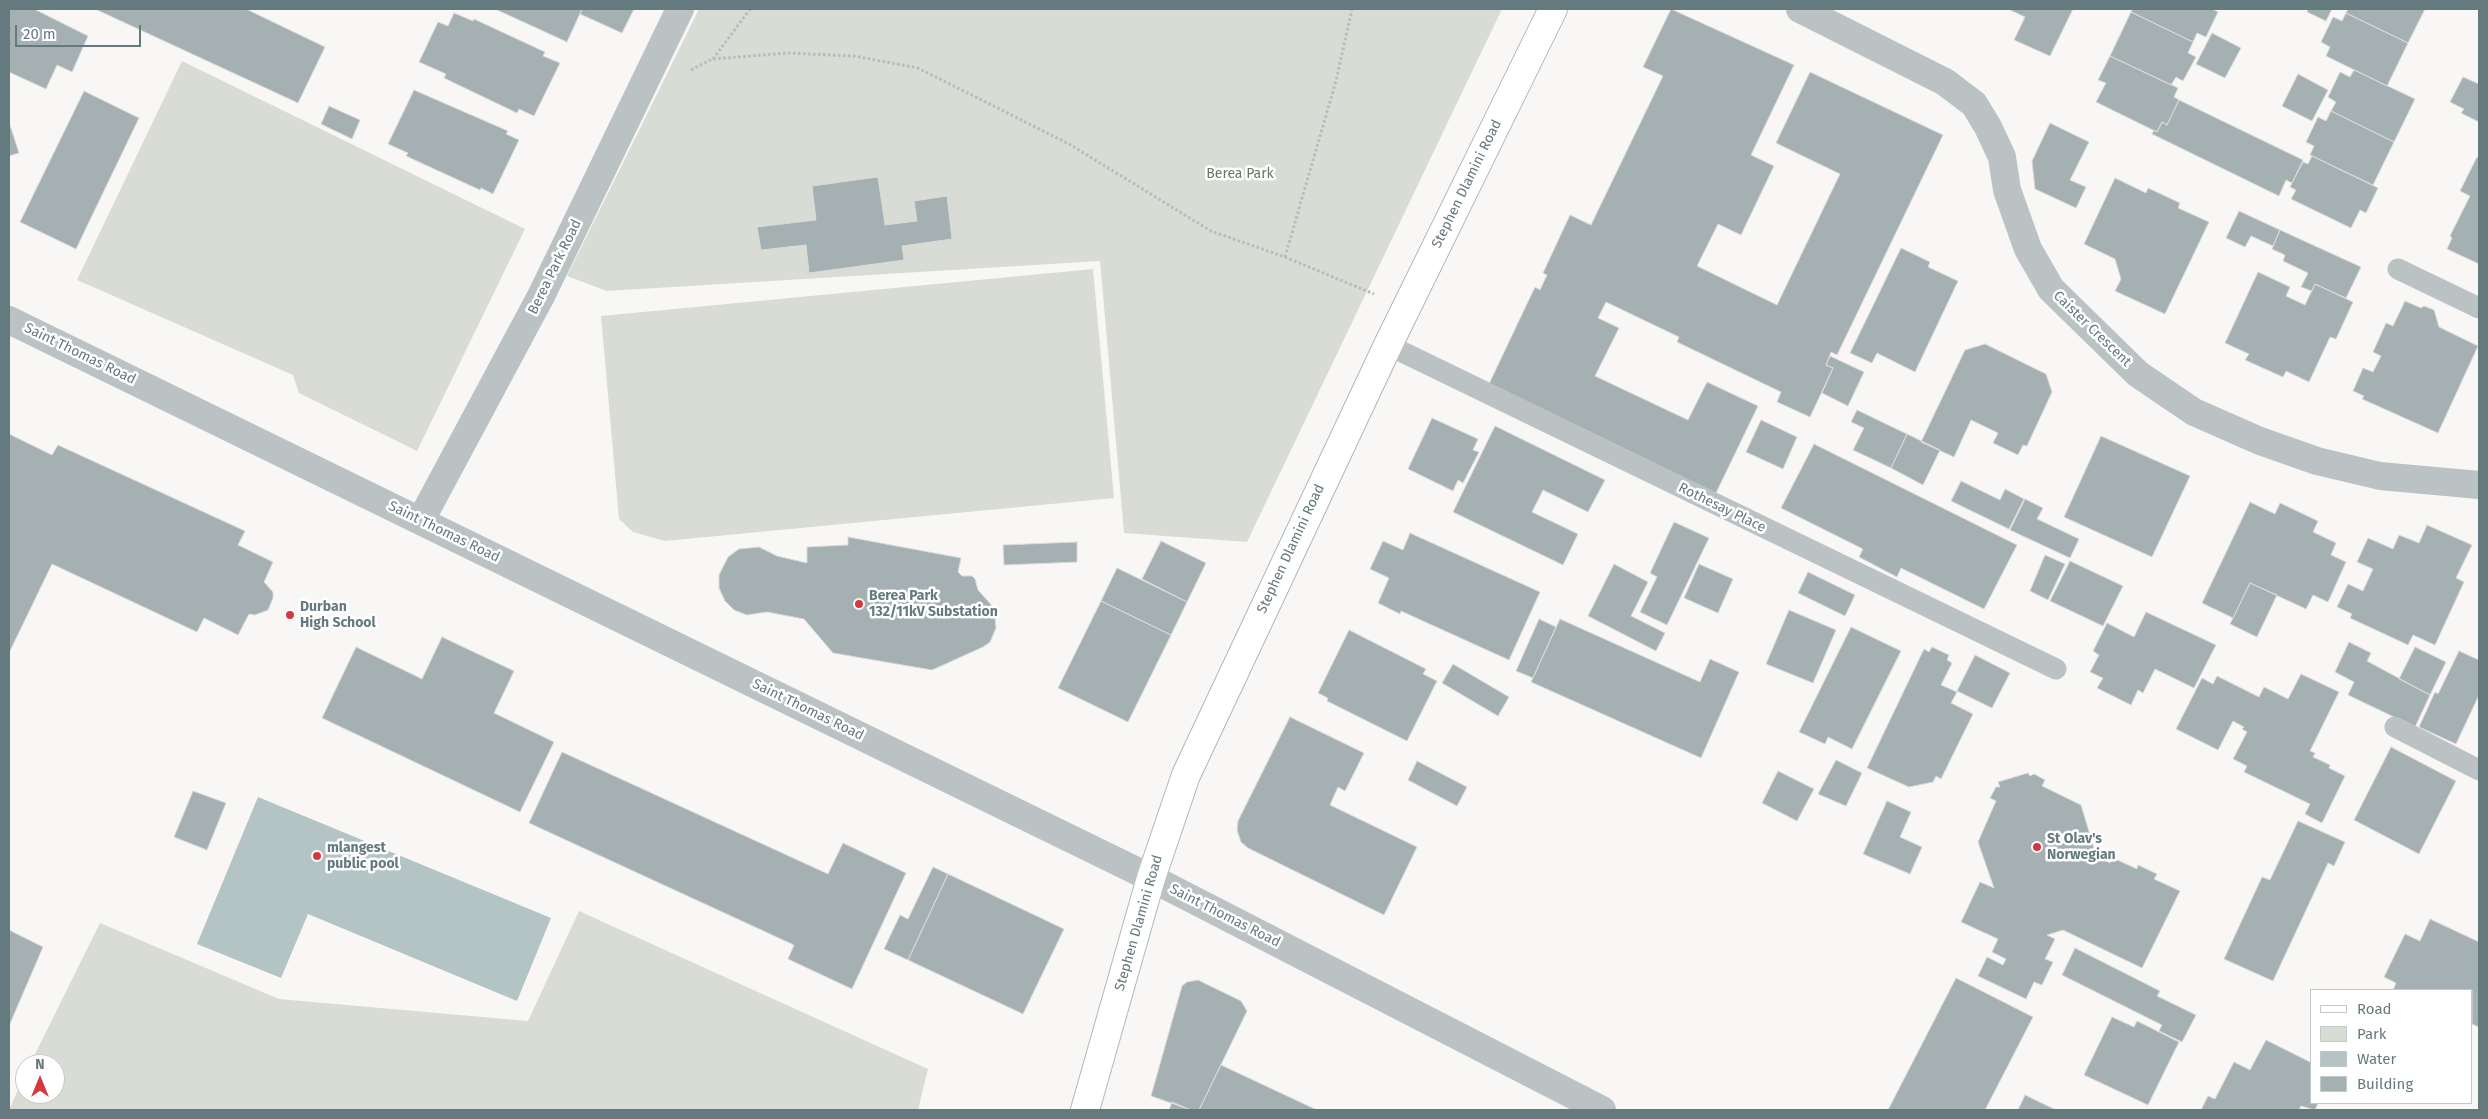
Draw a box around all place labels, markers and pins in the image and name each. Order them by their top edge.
place label: Berea Park 132/11kV Substation [869,588,998,620]
marker: Berea Park 132/11kV Substation [853,598,865,610]
place label: Durban High School [300,599,376,632]
marker: Durban High School [284,609,296,621]
place label: St Olav's Norwegian [2047,831,2116,864]
place label: mlangest public pool [327,840,399,872]
marker: St Olav's Norwegian [2031,841,2043,853]
marker: mlangest public pool [311,850,323,862]

